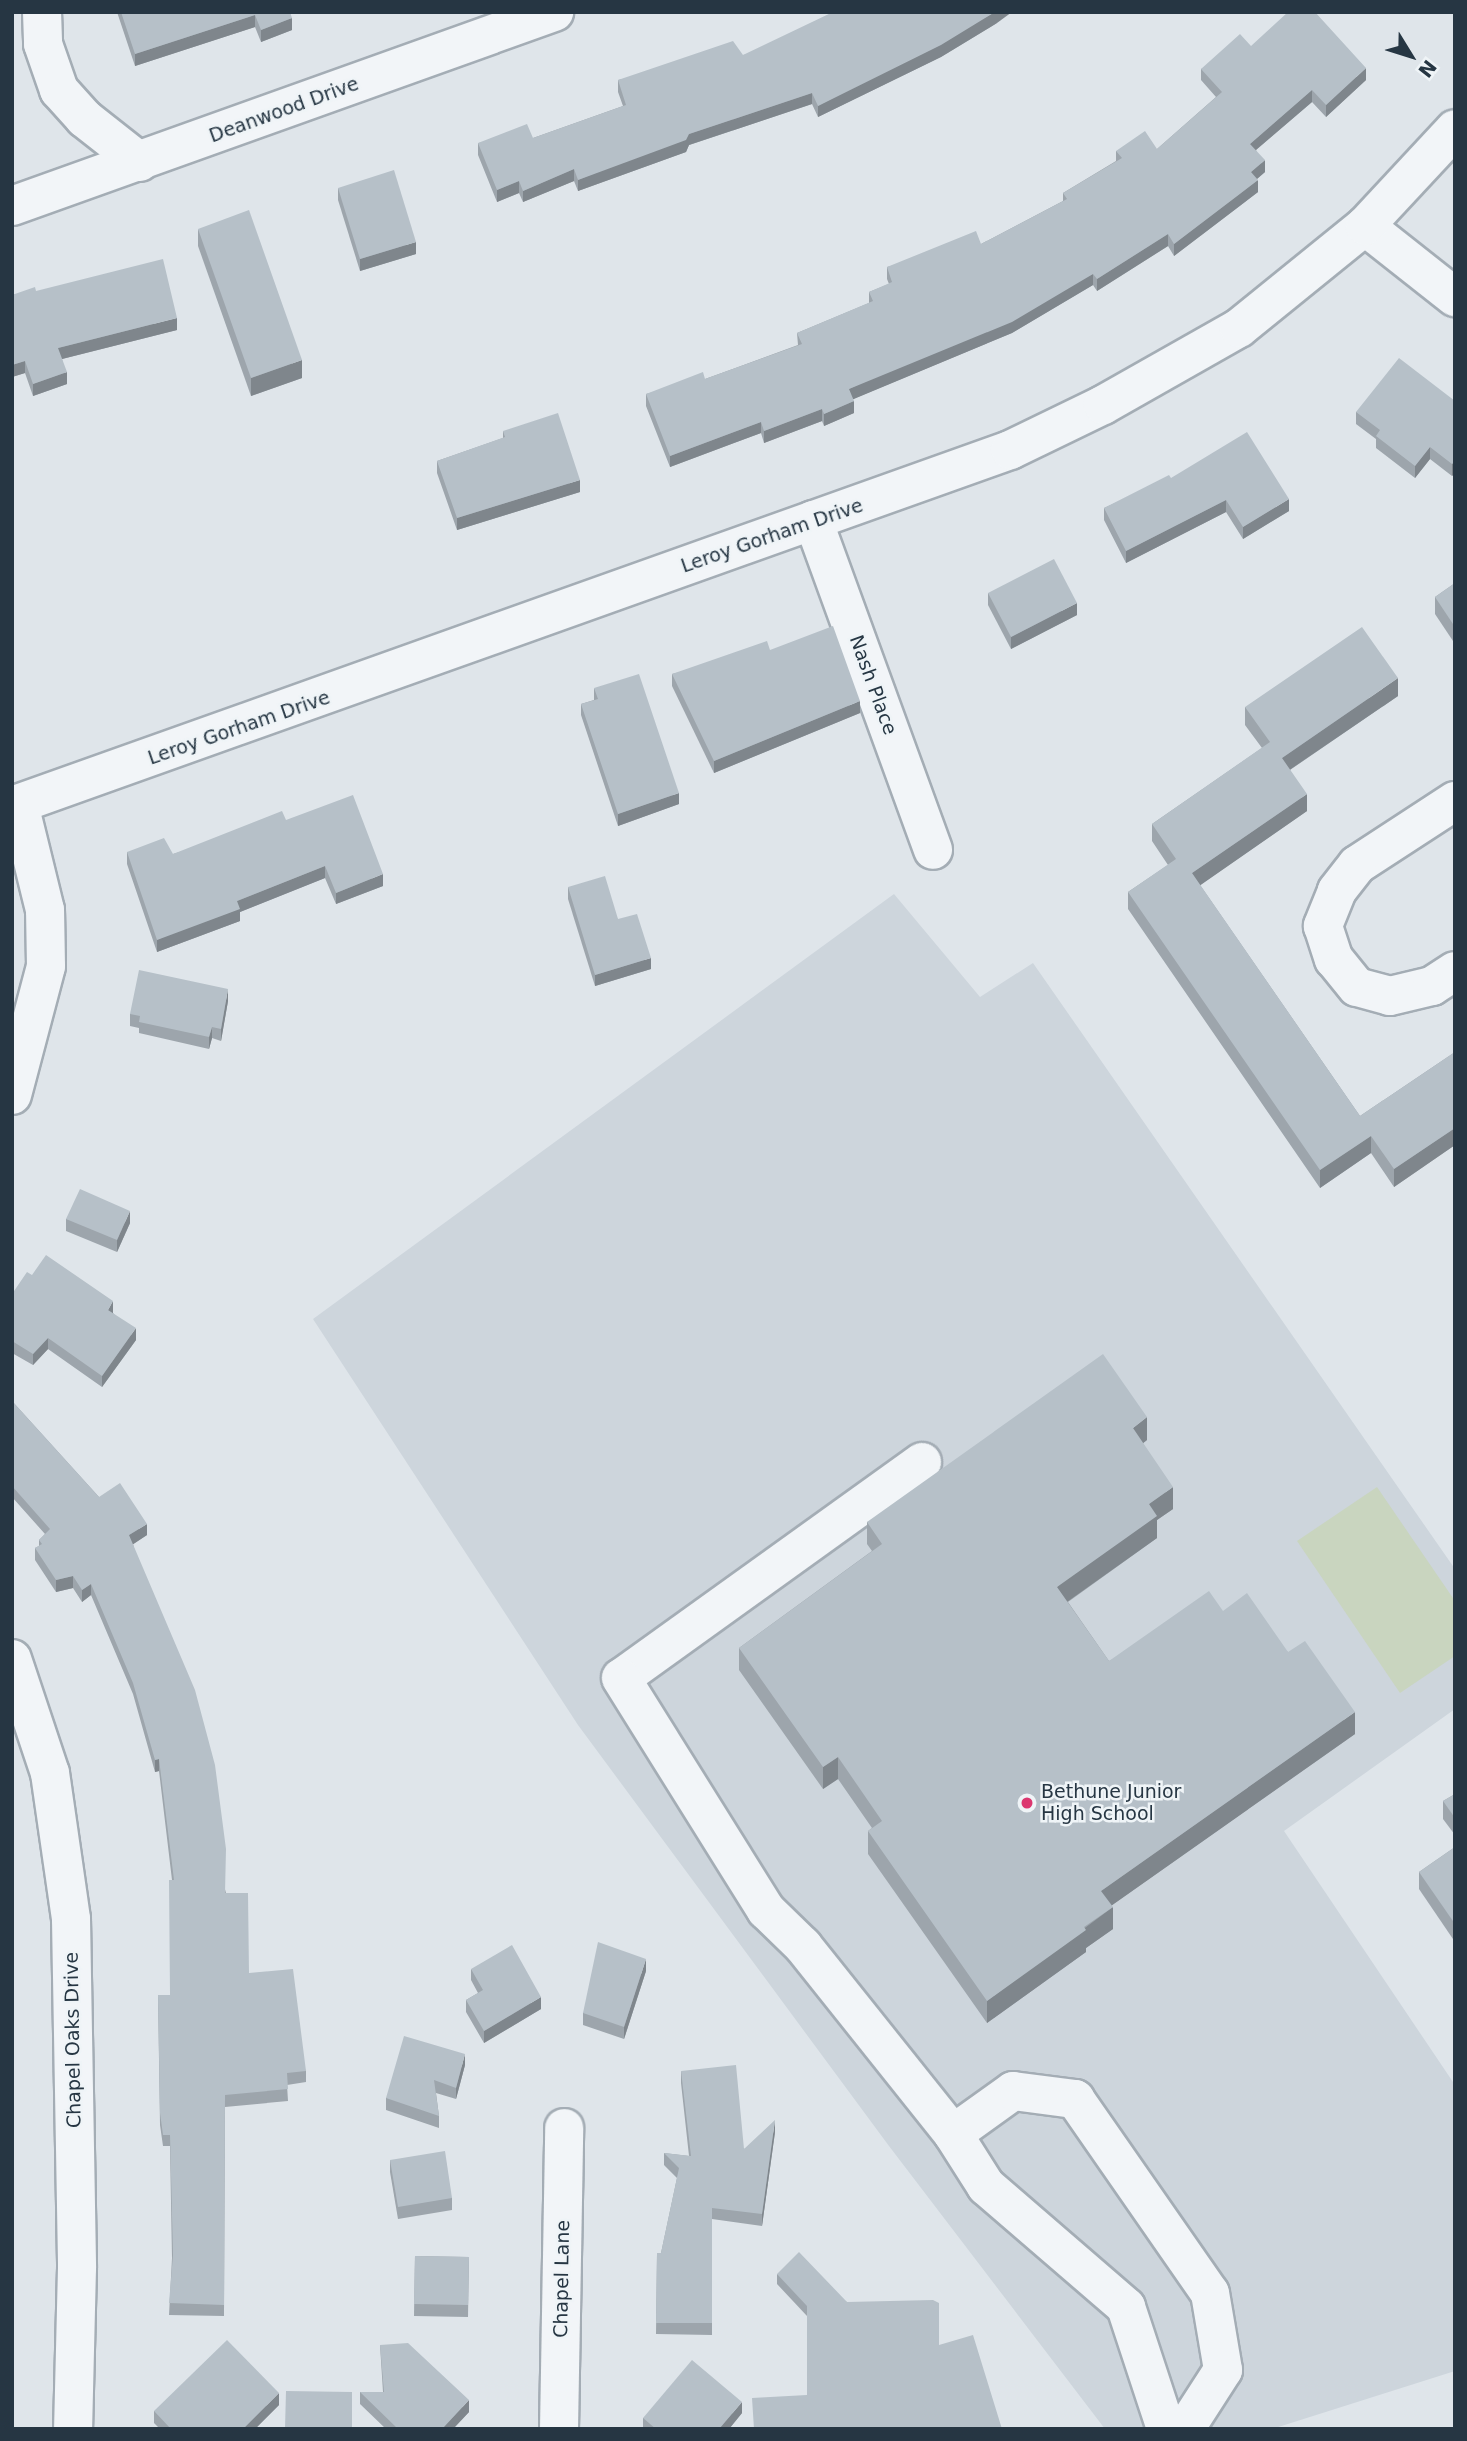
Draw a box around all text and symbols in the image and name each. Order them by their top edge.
north arrow [1376,21,1446,91]
text: N [1414,56,1441,82]
street label: Deanwood Drive [206,72,362,148]
street label: Leroy Gorham Drive [678,494,866,578]
street label: Nash Place [844,632,902,738]
street label: Leroy Gorham Drive [145,686,333,770]
place label: Bethune Junior High School [1041,1781,1181,1825]
marker: Bethune Junior High School [1019,1795,1035,1811]
street label: Chapel Oaks Drive [60,1952,86,2128]
street label: Chapel Lane [550,2220,574,2338]

